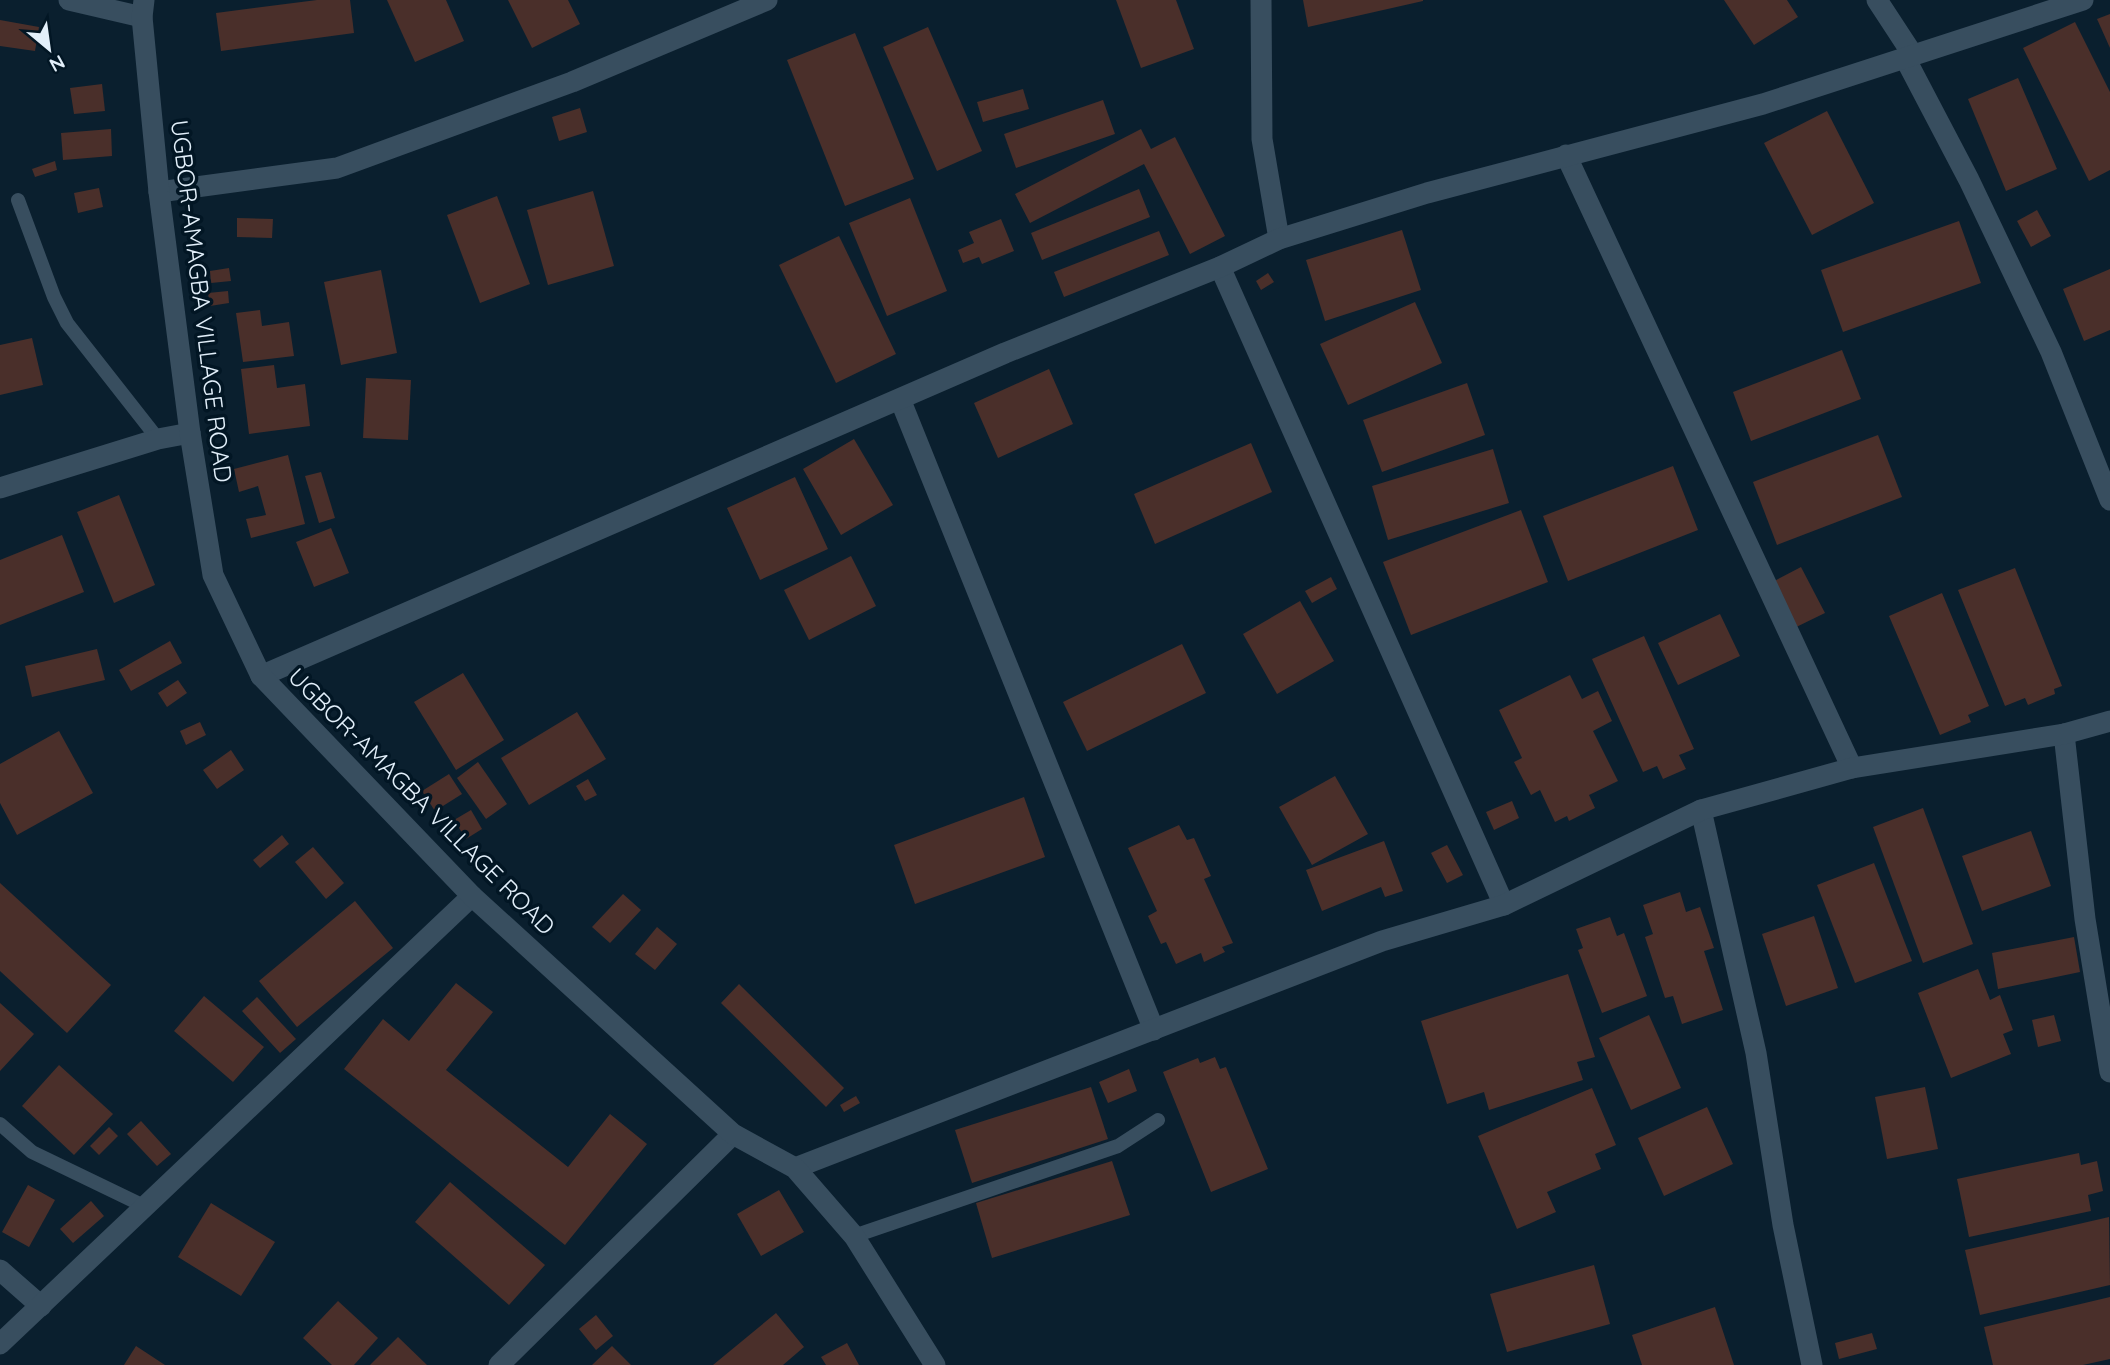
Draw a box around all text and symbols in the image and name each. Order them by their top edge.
north arrow [14,14,84,84]
text: N [45,50,69,78]
street label: UGBOR-AMAGBA VILLAGE ROAD [165,118,239,484]
street label: UGBOR-AMAGBA VILLAGE ROAD [282,661,562,941]

